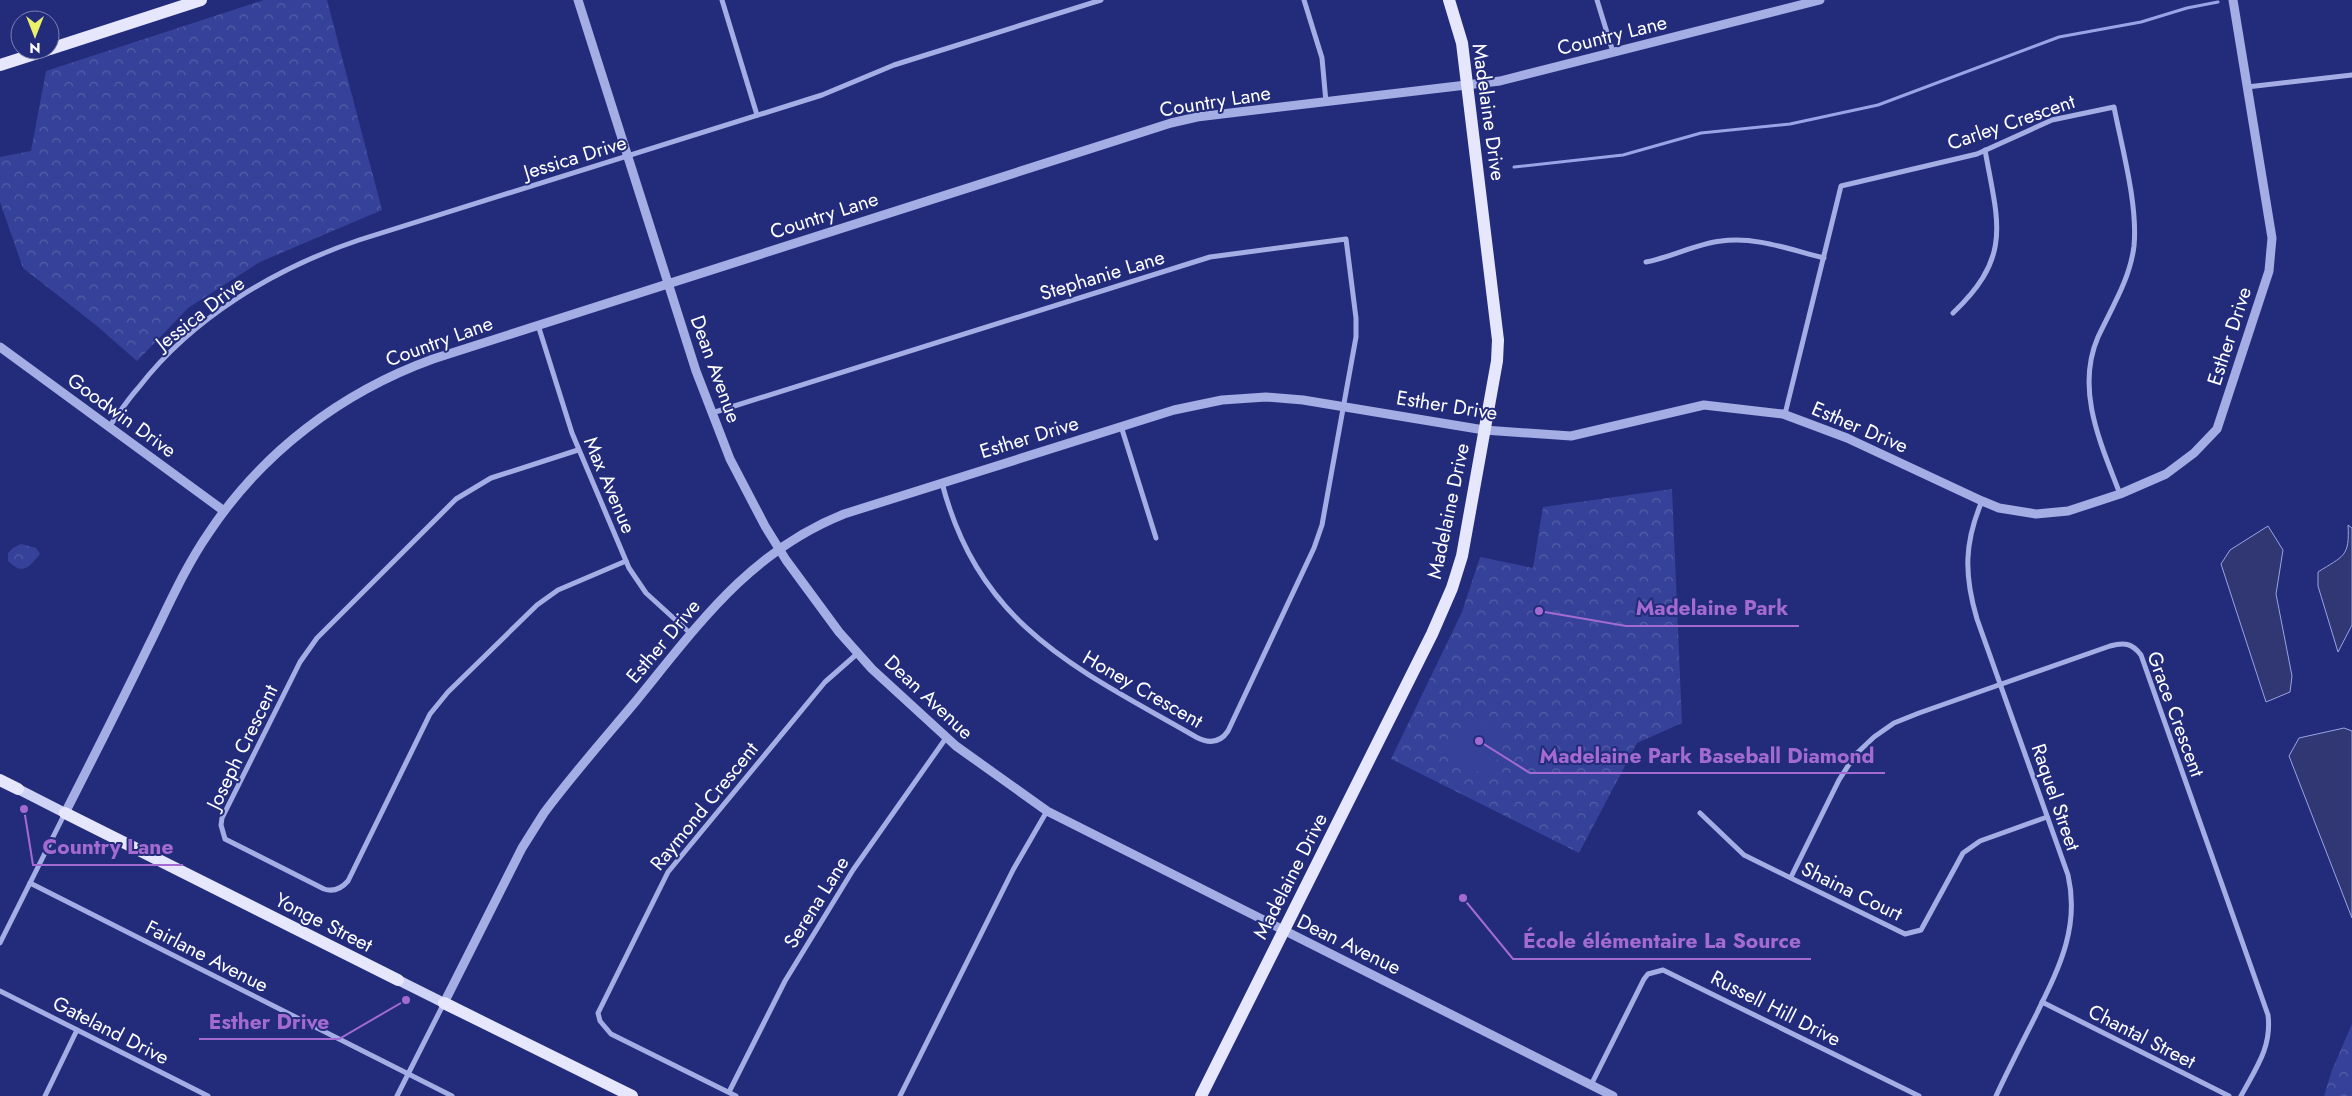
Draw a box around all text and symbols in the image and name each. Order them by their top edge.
street label: Country Lane [1554,8,1670,63]
north arrow [10,10,60,60]
text: N [29,38,41,58]
street label: Madelaine Drive [1465,42,1512,183]
street label: Country Lane [1157,78,1273,125]
street label: Carley Crescent [1943,87,2079,158]
street label: Jessica Drive [517,128,630,188]
street label: Country Lane [766,184,882,247]
street label: Stephanie Lane [1036,243,1168,308]
street label: Jessica Drive [147,269,251,359]
street label: Esther Drive [2200,283,2259,389]
street label: Country Lane [382,309,497,374]
street label: Dean Avenue [683,311,748,427]
street label: Goodwin Drive [61,366,182,465]
street label: Esther Drive [1394,383,1500,428]
street label: Esther Drive [1807,394,1912,461]
street label: Esther Drive [976,409,1082,466]
street label: Max Avenue [576,432,643,538]
street label: Madelaine Drive [1420,440,1477,582]
callout: Madelaine Park [1626,590,1799,626]
street label: Esther Drive [619,593,707,690]
text: Madelaine Park [1636,593,1788,623]
street label: Honey Crescent [1077,643,1208,736]
street label: Grace Crescent [2139,647,2212,781]
street label: Dean Avenue [878,648,980,746]
street label: Joseph Crescent [198,680,285,817]
street label: Raymond Crescent [643,736,765,877]
callout: Madelaine Park Baseball Diamond [1530,737,1885,773]
street label: Raquel Street [2024,740,2087,855]
text: Madelaine Park Baseball Diamond [1540,741,1874,771]
street label: Madelaine Drive [1246,808,1335,944]
callout: Country Lane [33,829,183,865]
text: Country Lane [43,832,173,862]
street label: Serena Lane [777,851,856,954]
street label: Shaina Court [1796,854,1907,928]
street label: Yonge Street [270,885,378,960]
street label: Dean Avenue [1292,907,1406,982]
street label: Fairlane Avenue [140,913,273,1000]
callout: École élémentaire La Source [1513,923,1811,959]
text: École élémentaire La Source [1523,926,1801,956]
street label: Russell Hill Drive [1706,963,1846,1054]
street label: Gateland Drive [48,989,174,1072]
street label: Chantal Street [2083,997,2201,1076]
callout: Esther Drive [199,1003,339,1039]
text: Esther Drive [209,1007,329,1037]

